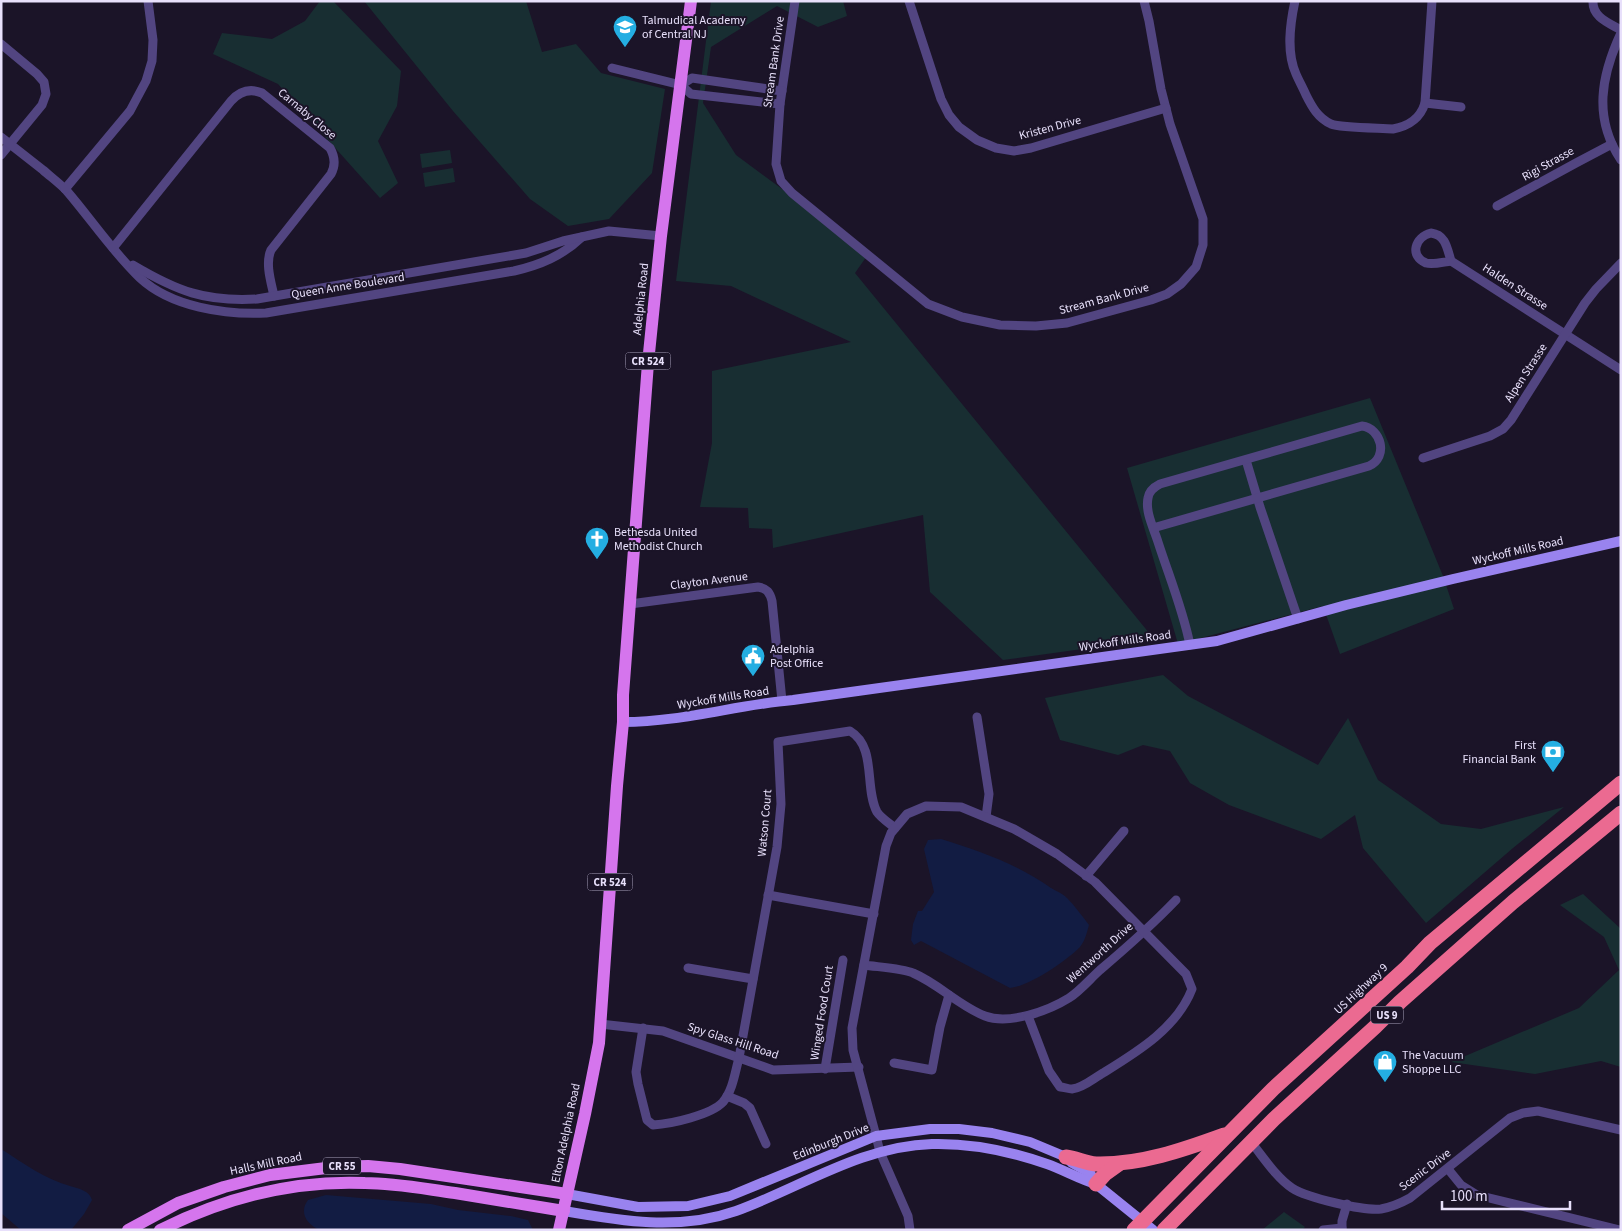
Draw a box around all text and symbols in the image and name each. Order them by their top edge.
place label: Talmudical Academy of Central NJ [642,12,746,43]
school or university icon: Talmudical Academy of Central NJ [612,14,638,48]
street label: Stream Bank Drive [759,15,789,109]
street label: Carnaby Close [274,84,340,144]
street label: Kristen Drive [1017,112,1083,144]
street label: Rigi Strasse [1519,143,1577,185]
street label: Halden Strasse [1479,260,1551,314]
street label: Adelphia Road [629,262,653,336]
street label: Queen Anne Boulevard [290,269,406,303]
street label: Stream Bank Drive [1057,279,1151,319]
street label: Alpen Strasse [1501,340,1551,406]
road number: CR 524 [626,352,670,370]
place label: Bethesda United Methodist Church [614,524,702,555]
church icon: Bethesda United Methodist Church [584,526,610,560]
street label: Wyckoff Mills Road [1471,532,1565,570]
street label: Clayton Avenue [669,568,749,594]
street label: Wyckoff Mills Road [1078,626,1172,656]
place label: Adelphia Post Office [770,641,823,672]
public building icon: Adelphia Post Office [740,643,766,677]
street label: Wyckoff Mills Road [676,682,770,714]
place label: First Financial Bank [1462,737,1536,768]
bank icon: First Financial Bank [1540,739,1566,773]
street label: Watson Court [754,789,776,857]
road number: CR 524 [588,874,632,890]
street label: Wentworth Drive [1063,918,1137,988]
street label: US Highway 9 [1330,959,1392,1019]
street label: Winged Food Court [806,964,838,1062]
road number: US 9 [1371,1006,1403,1024]
street label: Spy Glass Hill Road [685,1018,781,1064]
place label: The Vacuum Shoppe LLC [1402,1047,1464,1078]
shop icon: The Vacuum Shoppe LLC [1372,1049,1398,1083]
street label: Elton Adelphia Road [547,1082,585,1184]
street label: Edinburgh Drive [790,1119,872,1165]
street label: Scenic Drive [1396,1145,1454,1195]
street label: Halls Mill Road [228,1148,304,1180]
road number: CR 55 [323,1158,361,1174]
scale bar [1442,1178,1570,1210]
text: 100 m [1450,1186,1488,1207]

